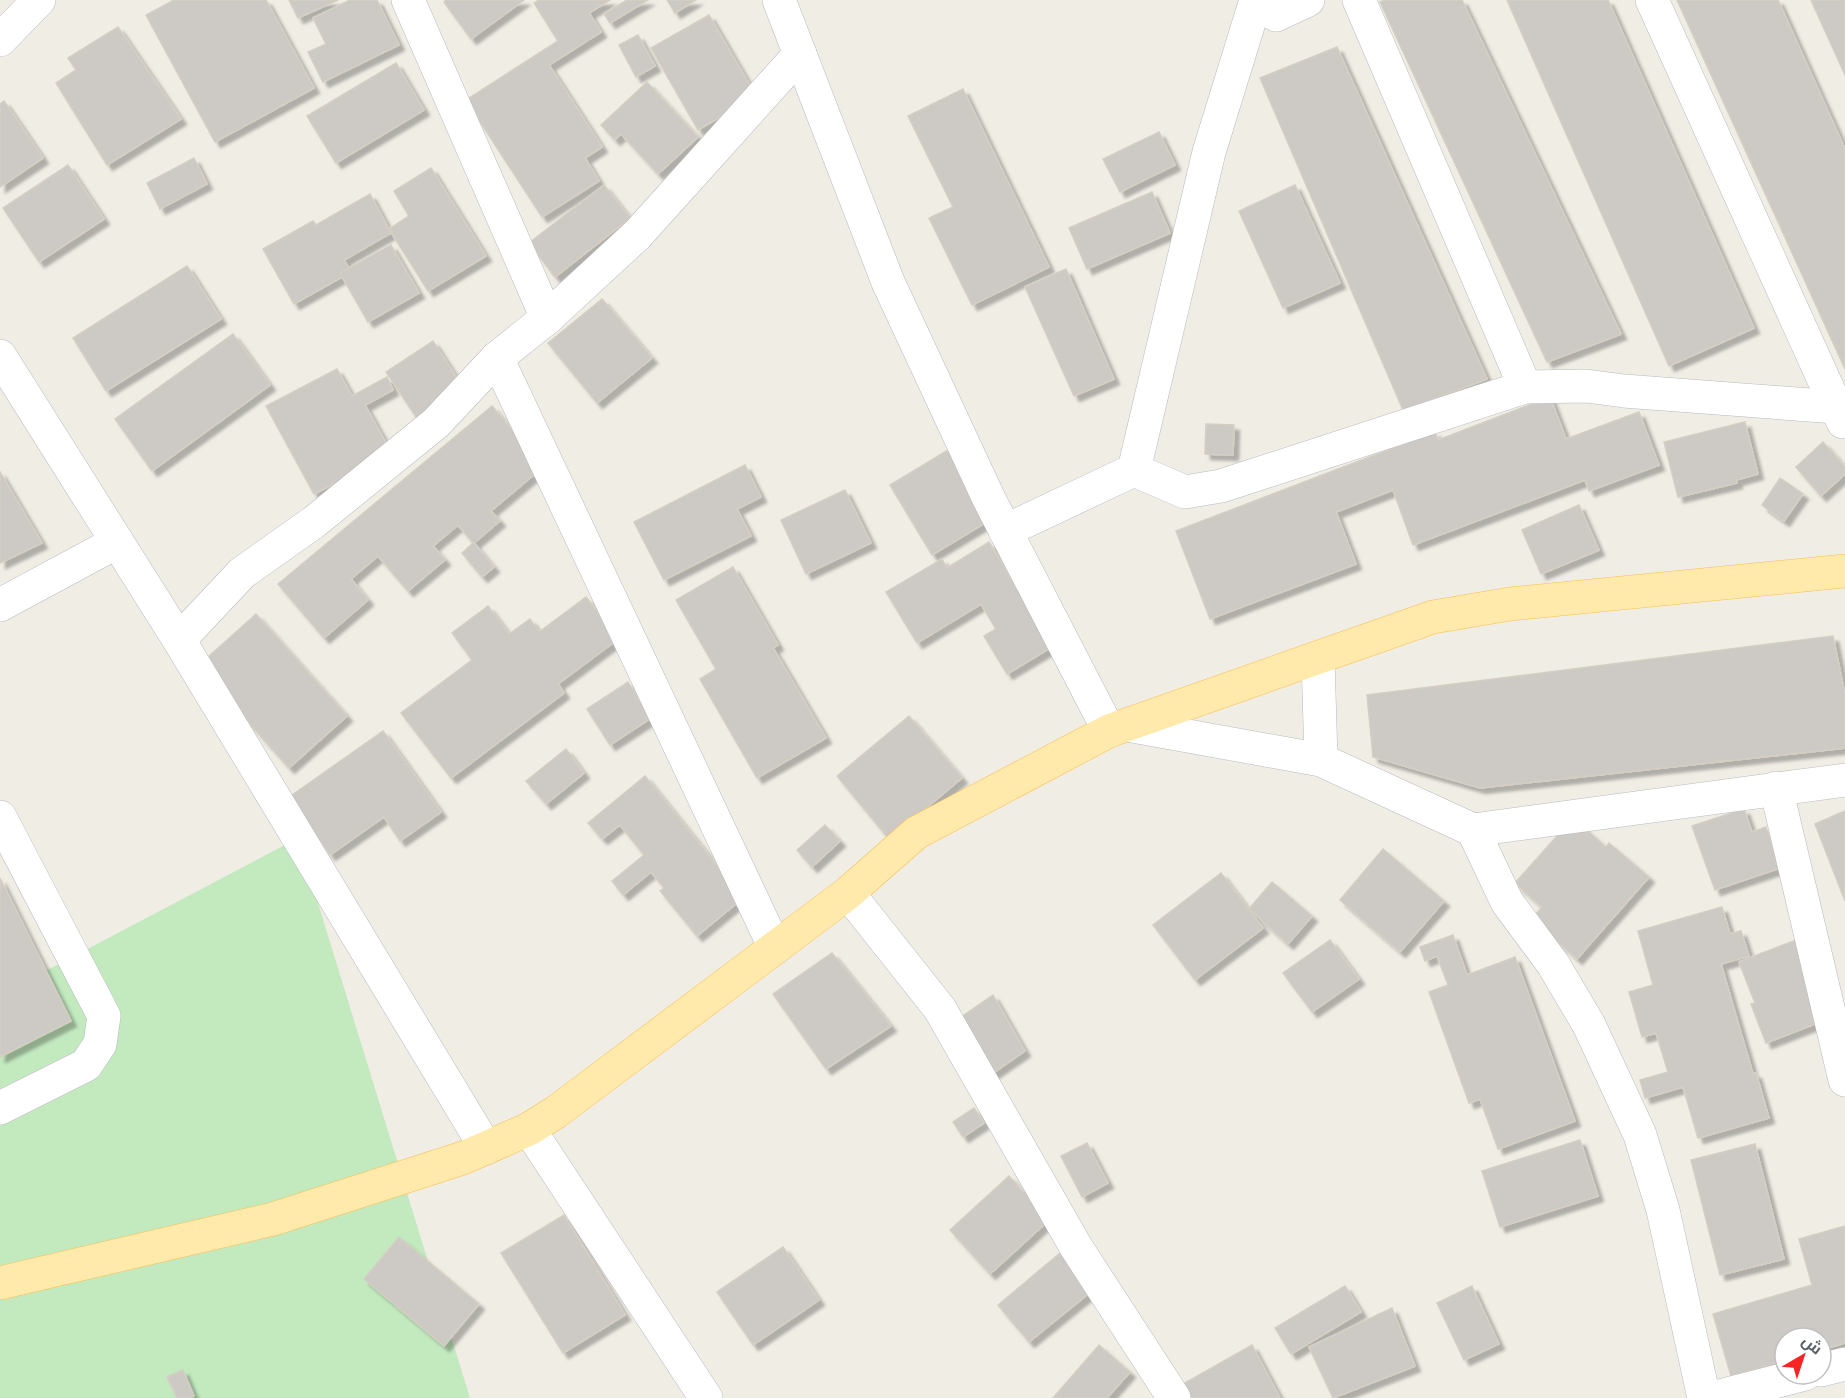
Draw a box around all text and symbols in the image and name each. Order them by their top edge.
north arrow [1773,1326,1833,1386]
text: ش [1798,1330,1827,1359]

